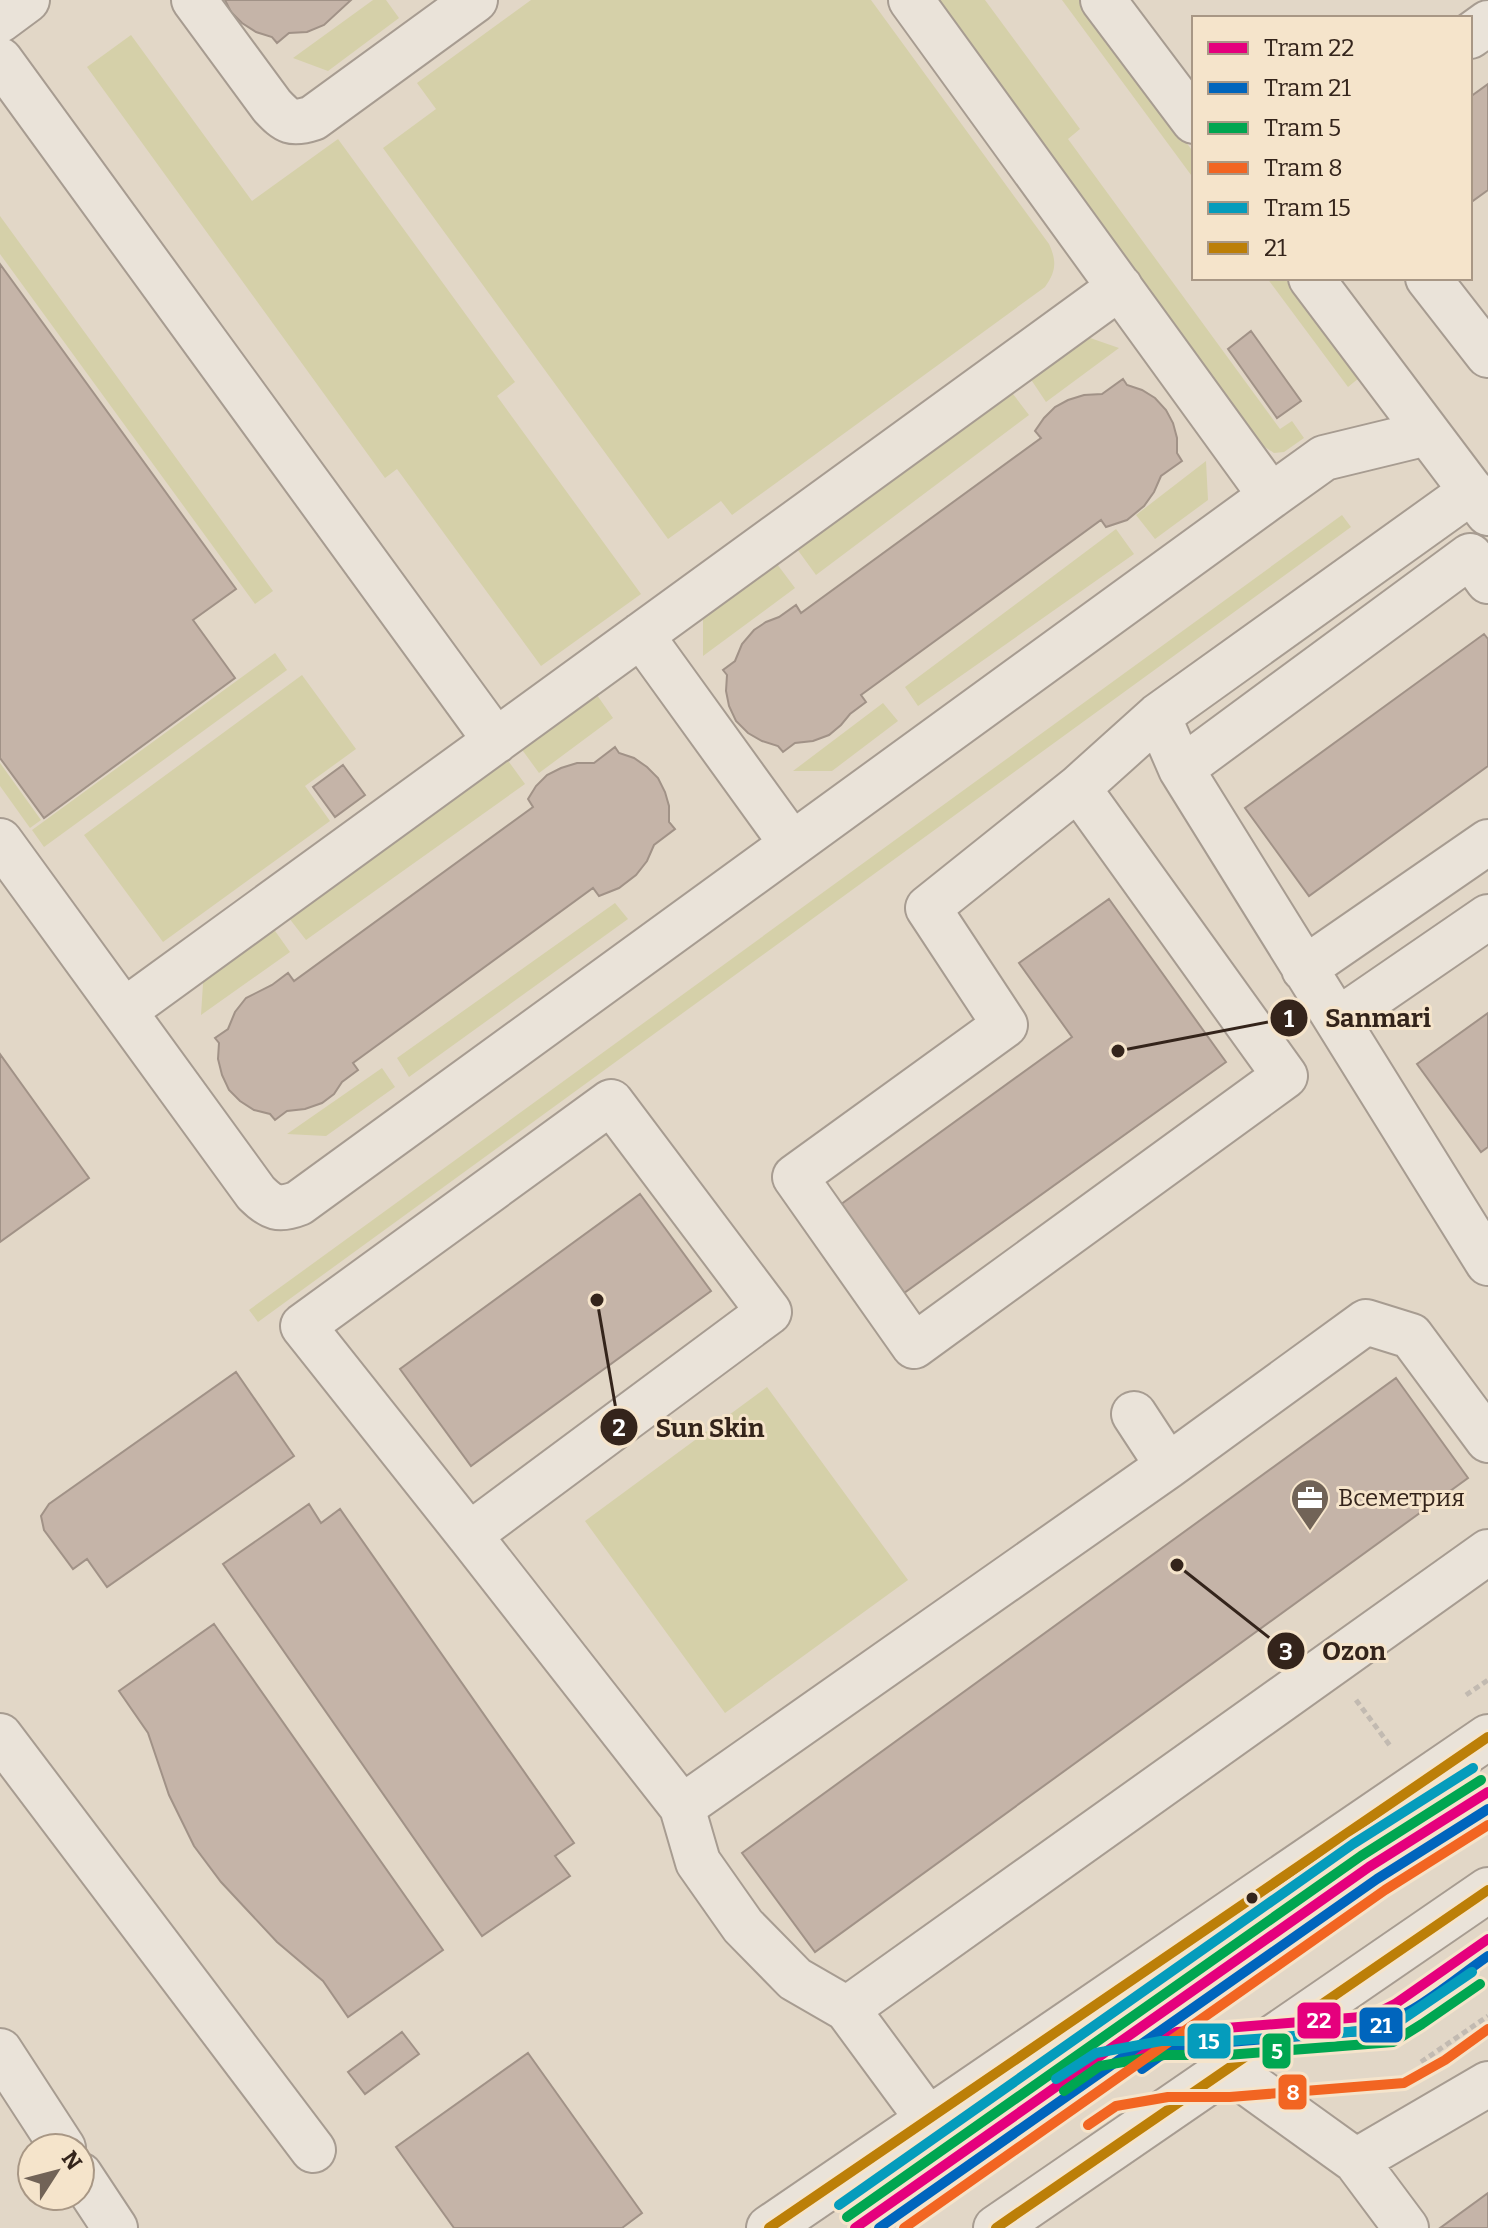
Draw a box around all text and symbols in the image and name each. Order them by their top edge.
legend [1192,16,1472,280]
text: Tram 22 [1264,34,1354,62]
text: Tram 21 [1264,74,1351,102]
text: Tram 5 [1264,114,1341,142]
text: Tram 8 [1264,154,1343,182]
text: Tram 15 [1264,194,1351,222]
text: 21 [1264,234,1287,262]
callout: Sanmari [1269,993,1447,1043]
text: Sanmari [1325,1003,1431,1034]
text: 1 [1284,1005,1295,1033]
callout: Sun Skin [599,1402,780,1452]
text: Sun Skin [656,1413,765,1444]
text: 2 [612,1414,626,1442]
office icon: Всеметрия [1289,1477,1331,1532]
place label: Всеметрия [1338,1484,1465,1512]
callout: Ozon [1266,1626,1402,1676]
text: Ozon [1322,1636,1386,1667]
text: 3 [1279,1638,1293,1666]
unlabelled marker [1244,1890,1260,1906]
line badge: 22 [1296,2001,1342,2040]
line badge: 21 [1358,2006,1404,2044]
text: 22 [1307,2007,1331,2034]
text: 21 [1370,2012,1392,2039]
line badge: 15 [1186,2022,1232,2060]
text: 15 [1198,2028,1220,2055]
line badge: 5 [1261,2032,1292,2070]
text: 5 [1271,2038,1283,2065]
line badge: 8 [1277,2073,1308,2111]
text: 8 [1286,2079,1300,2106]
north arrow [16,2132,96,2212]
text: N [56,2146,88,2175]

